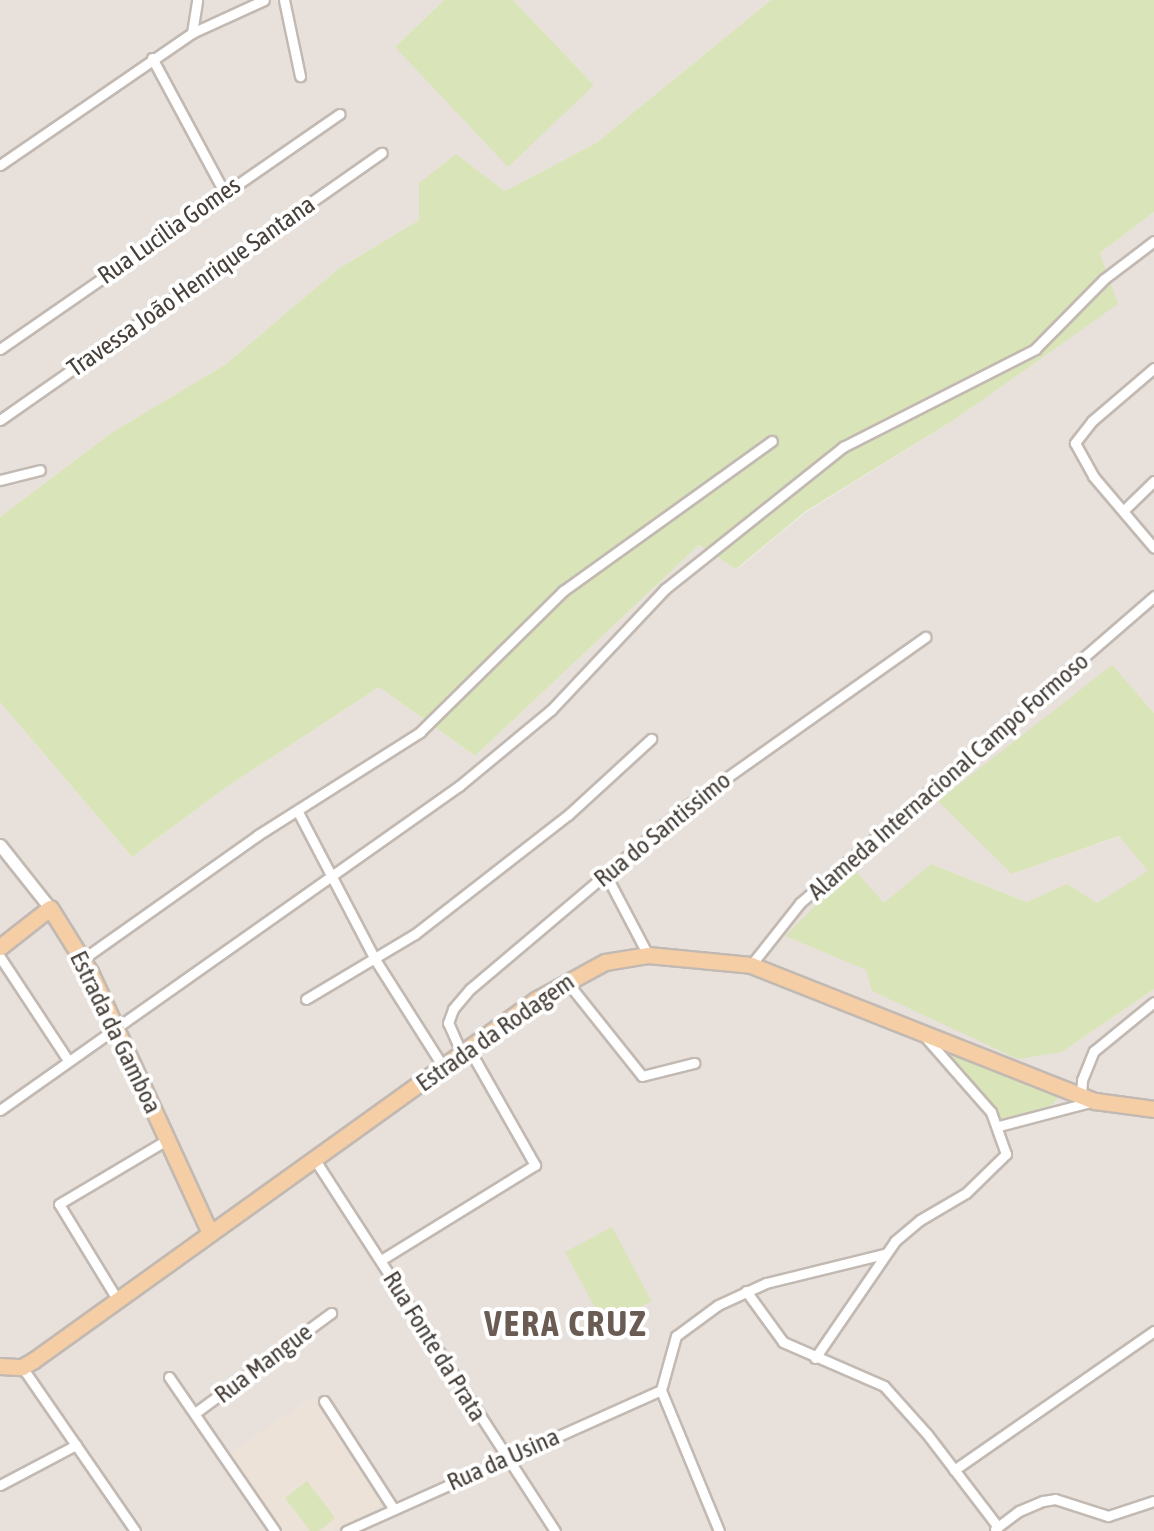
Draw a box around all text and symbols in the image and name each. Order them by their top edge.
street label: Rua Lucilia Gomes [92,170,246,290]
street label: Travessa João Henrique Santana [61,189,321,383]
street label: Alameda Internacional Campo Formoso [802,646,1094,906]
street label: Rua do Santissimo [588,765,736,893]
street label: Estrada da Gamboa [64,946,168,1118]
street label: Estrada da Rodagem [410,966,580,1098]
street label: Rua Fonte da Prata [377,1265,493,1427]
district label: VERA CRUZ [484,1302,648,1344]
street label: Rua Mangue [208,1317,318,1409]
street label: Rua da Usina [442,1421,564,1497]

